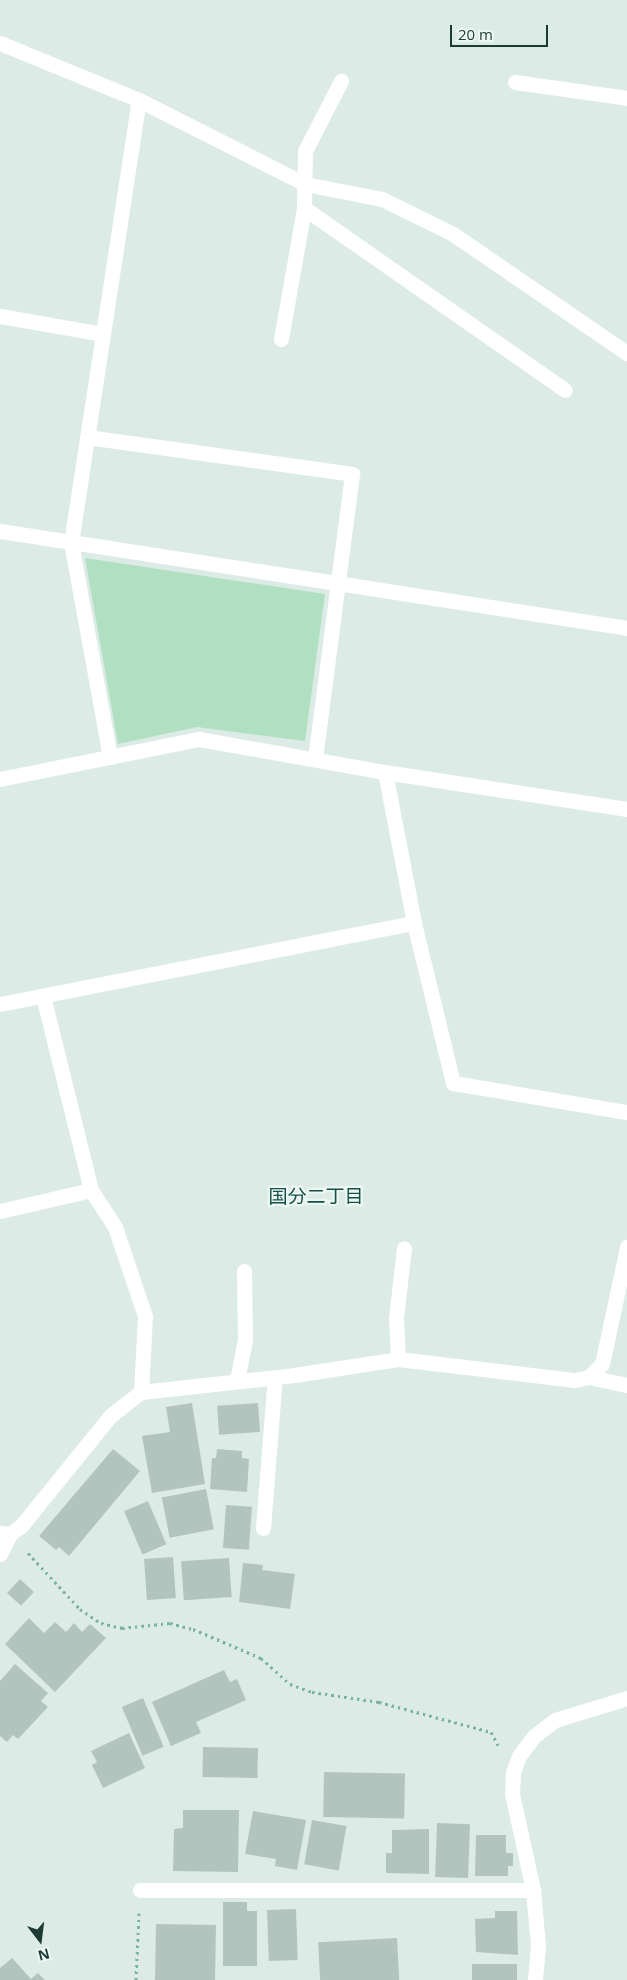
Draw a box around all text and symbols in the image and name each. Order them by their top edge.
scale bar [452,15,550,47]
text: 20 m [458,24,493,44]
district label: 国分二丁目 [269,1186,363,1208]
north arrow [15,1915,65,1965]
text: N [36,1944,52,1966]

